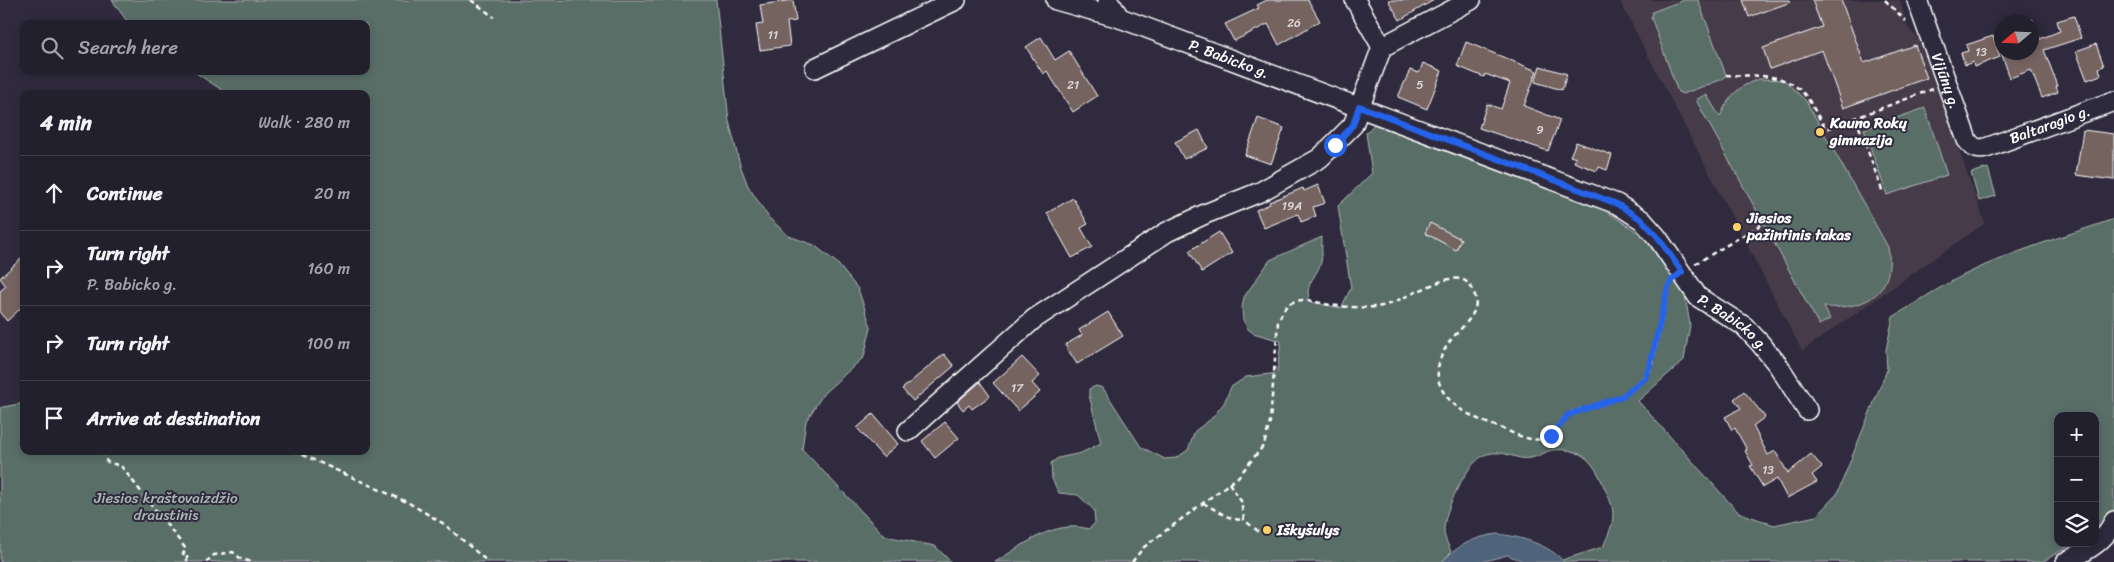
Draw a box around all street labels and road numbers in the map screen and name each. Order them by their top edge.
street label: P. Babicko g. [1185,32,1273,86]
street label: Vijūnų g. [1924,49,1968,113]
street label: Baltaragio g. [2006,98,2094,151]
street label: P. Babicko g. [1692,287,1775,358]

